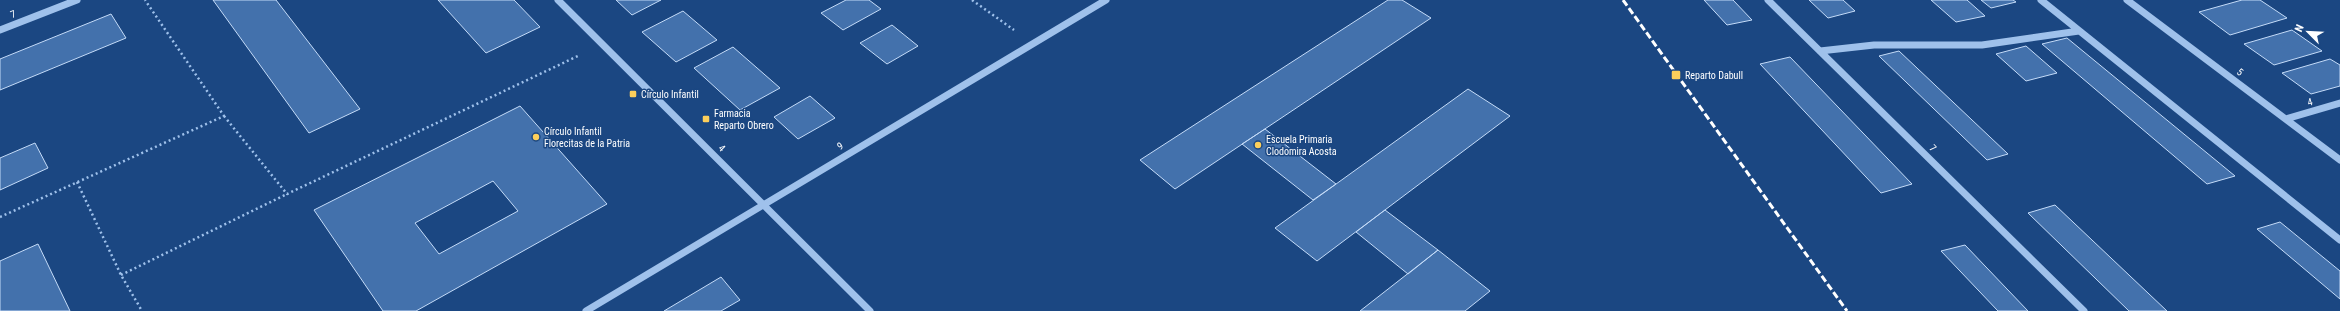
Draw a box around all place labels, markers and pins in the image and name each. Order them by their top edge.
marker: Reparto Dabull [1670,69,1682,81]
place label: Reparto Dabull [1685,70,1743,81]
marker: Círculo Infantil [628,89,638,99]
place label: Círculo Infantil [641,89,699,100]
place label: Farmacia Reparto Obrero [714,108,774,131]
marker: Farmacia Reparto Obrero [701,114,711,124]
place label: Círculo Infantil Florecitas de la Patria [544,126,630,149]
marker: Círculo Infantil Florecitas de la Patria [531,132,541,142]
place label: Escuela Primaria Clodomira Acosta [1266,134,1337,157]
marker: Escuela Primaria Clodomira Acosta [1253,140,1263,150]

